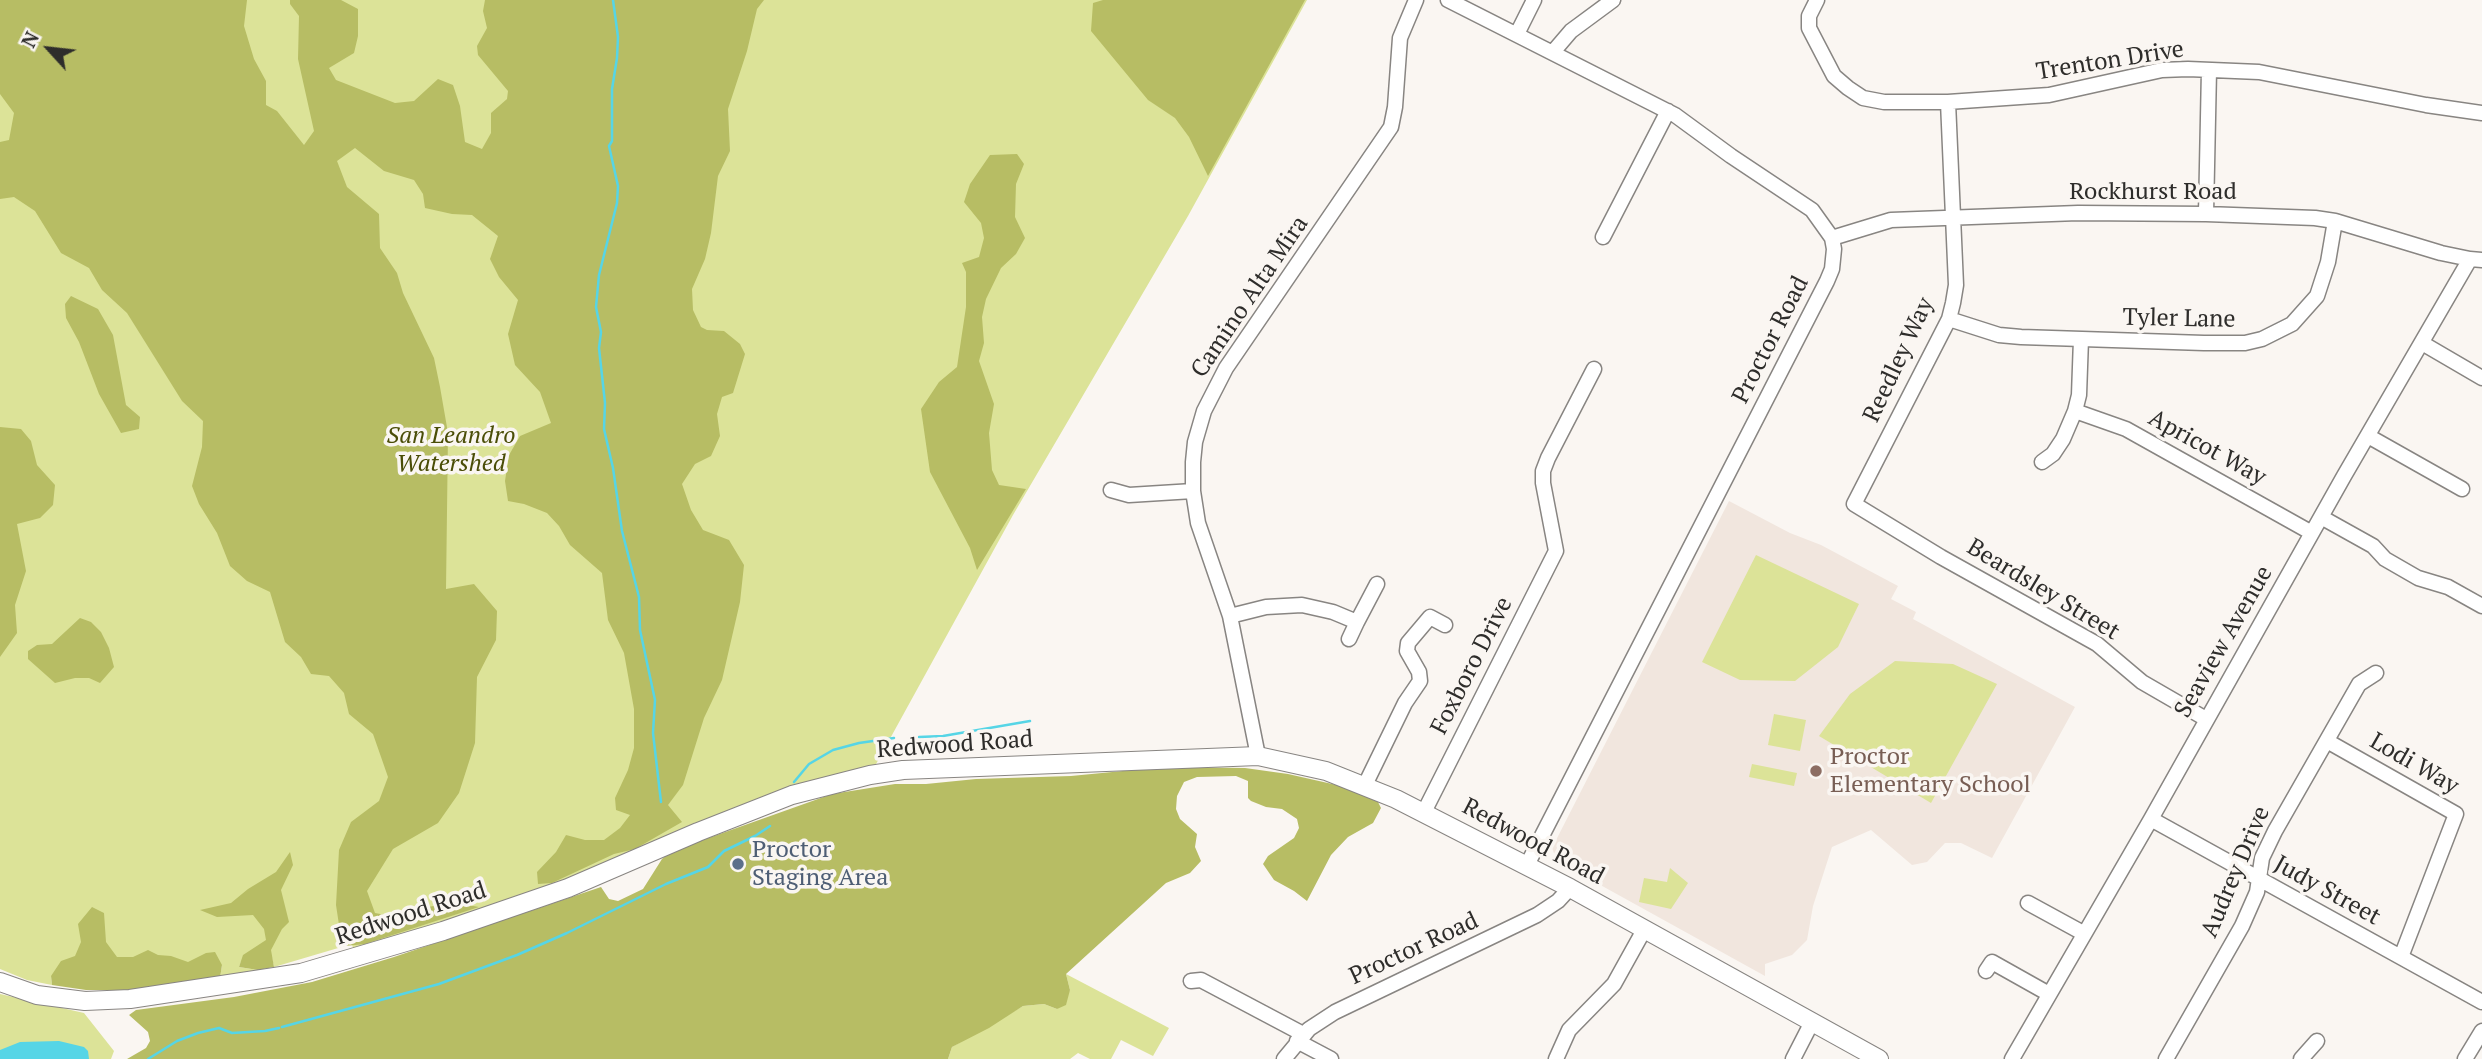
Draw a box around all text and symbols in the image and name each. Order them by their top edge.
north arrow [14,14,84,84]
text: N [15,27,44,51]
street label: Trenton Drive [2034,35,2186,87]
street label: Rockhurst Road [2069,178,2237,206]
street label: Camino Alta Mira [1185,211,1315,383]
street label: Proctor Road [1727,272,1815,408]
street label: Reedley Way [1858,293,1940,427]
street label: Tyler Lane [2122,304,2236,334]
street label: Apricot Way [2143,404,2271,492]
park label: San Leandro Watershed [387,422,515,478]
street label: Beardsley Street [1962,533,2124,647]
street label: Seaview Avenue [2169,561,2279,723]
street label: Foxboro Drive [1425,592,1519,740]
street label: Redwood Road [876,725,1034,765]
street label: Lodi Way [2364,727,2464,801]
place label: Proctor Elementary School [1830,743,2031,799]
marker: Proctor Elementary School [1808,763,1824,779]
street label: Redwood Road [1457,793,1609,891]
street label: Audrey Drive [2195,802,2277,942]
place label: Proctor Staging Area [752,836,888,892]
street label: Judy Street [2269,850,2385,932]
marker: Proctor Staging Area [730,856,746,872]
street label: Redwood Road [332,876,490,952]
street label: Proctor Road [1345,907,1483,991]

